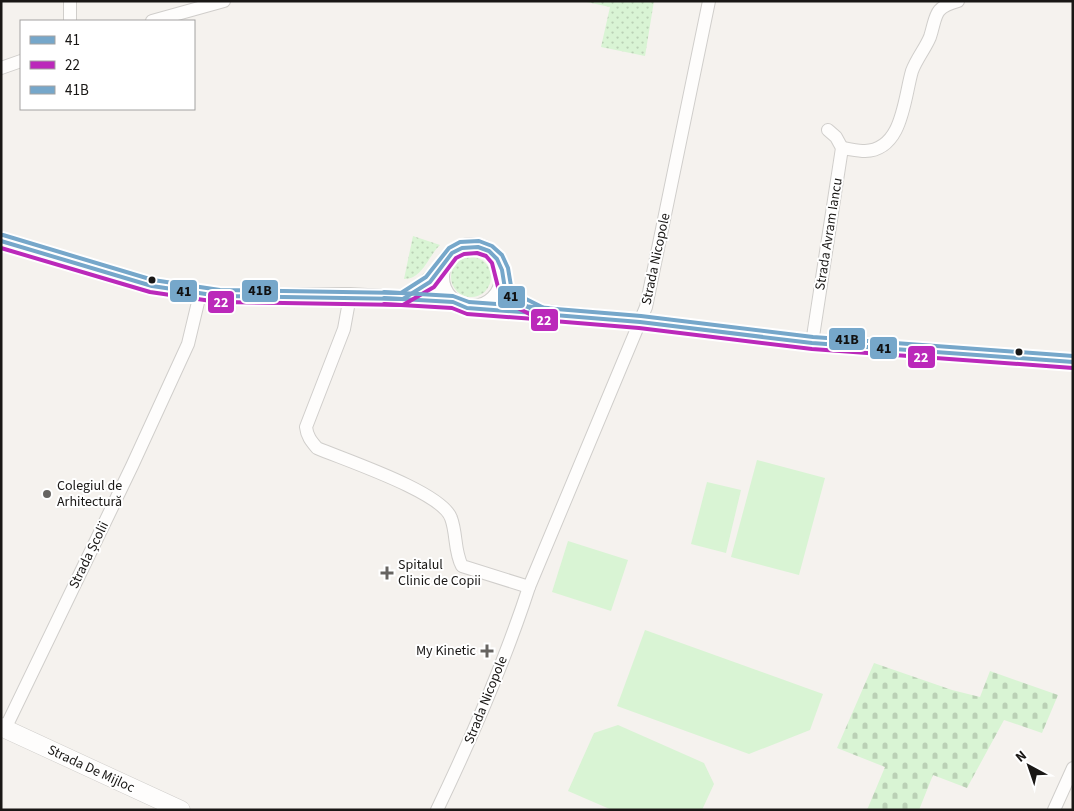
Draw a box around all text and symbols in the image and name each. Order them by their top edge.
legend [20,20,195,110]
text: 41 [65,30,80,51]
text: 22 [65,55,80,76]
text: 41B [65,80,89,101]
street label: Strada Avram Iancu [810,176,848,292]
street label: Strada Nicopole [637,211,675,307]
unlabelled marker [147,275,157,285]
line badge: 41 [169,279,198,303]
line badge: 41B [241,279,279,303]
text: 41B [248,281,272,301]
text: 41 [177,282,191,302]
line badge: 41 [497,285,526,309]
text: 41 [504,287,518,307]
line badge: 22 [207,290,235,314]
text: 22 [214,293,228,313]
line badge: 22 [530,308,559,332]
text: 22 [537,311,551,331]
line badge: 41B [828,327,866,351]
text: 41B [835,330,859,350]
line badge: 41 [869,336,898,360]
text: 41 [877,339,891,359]
line badge: 22 [907,345,936,369]
unlabelled marker [1014,347,1024,357]
text: 22 [914,348,928,368]
place label: Colegiul de Arhitectură [57,476,122,512]
marker: Colegiul de Arhitectură [41,488,53,500]
street label: Strada Școlii [64,518,114,592]
place label: Spitalul Clinic de Copii [398,555,481,591]
marker: Spitalul Clinic de Copii [380,566,394,580]
place label: My Kinetic [416,641,477,661]
marker: My Kinetic [480,644,494,658]
street label: Strada Nicopole [459,653,513,747]
street label: Strada De Mijloc [44,740,138,798]
north arrow [1004,741,1054,791]
text: N [1011,746,1031,767]

